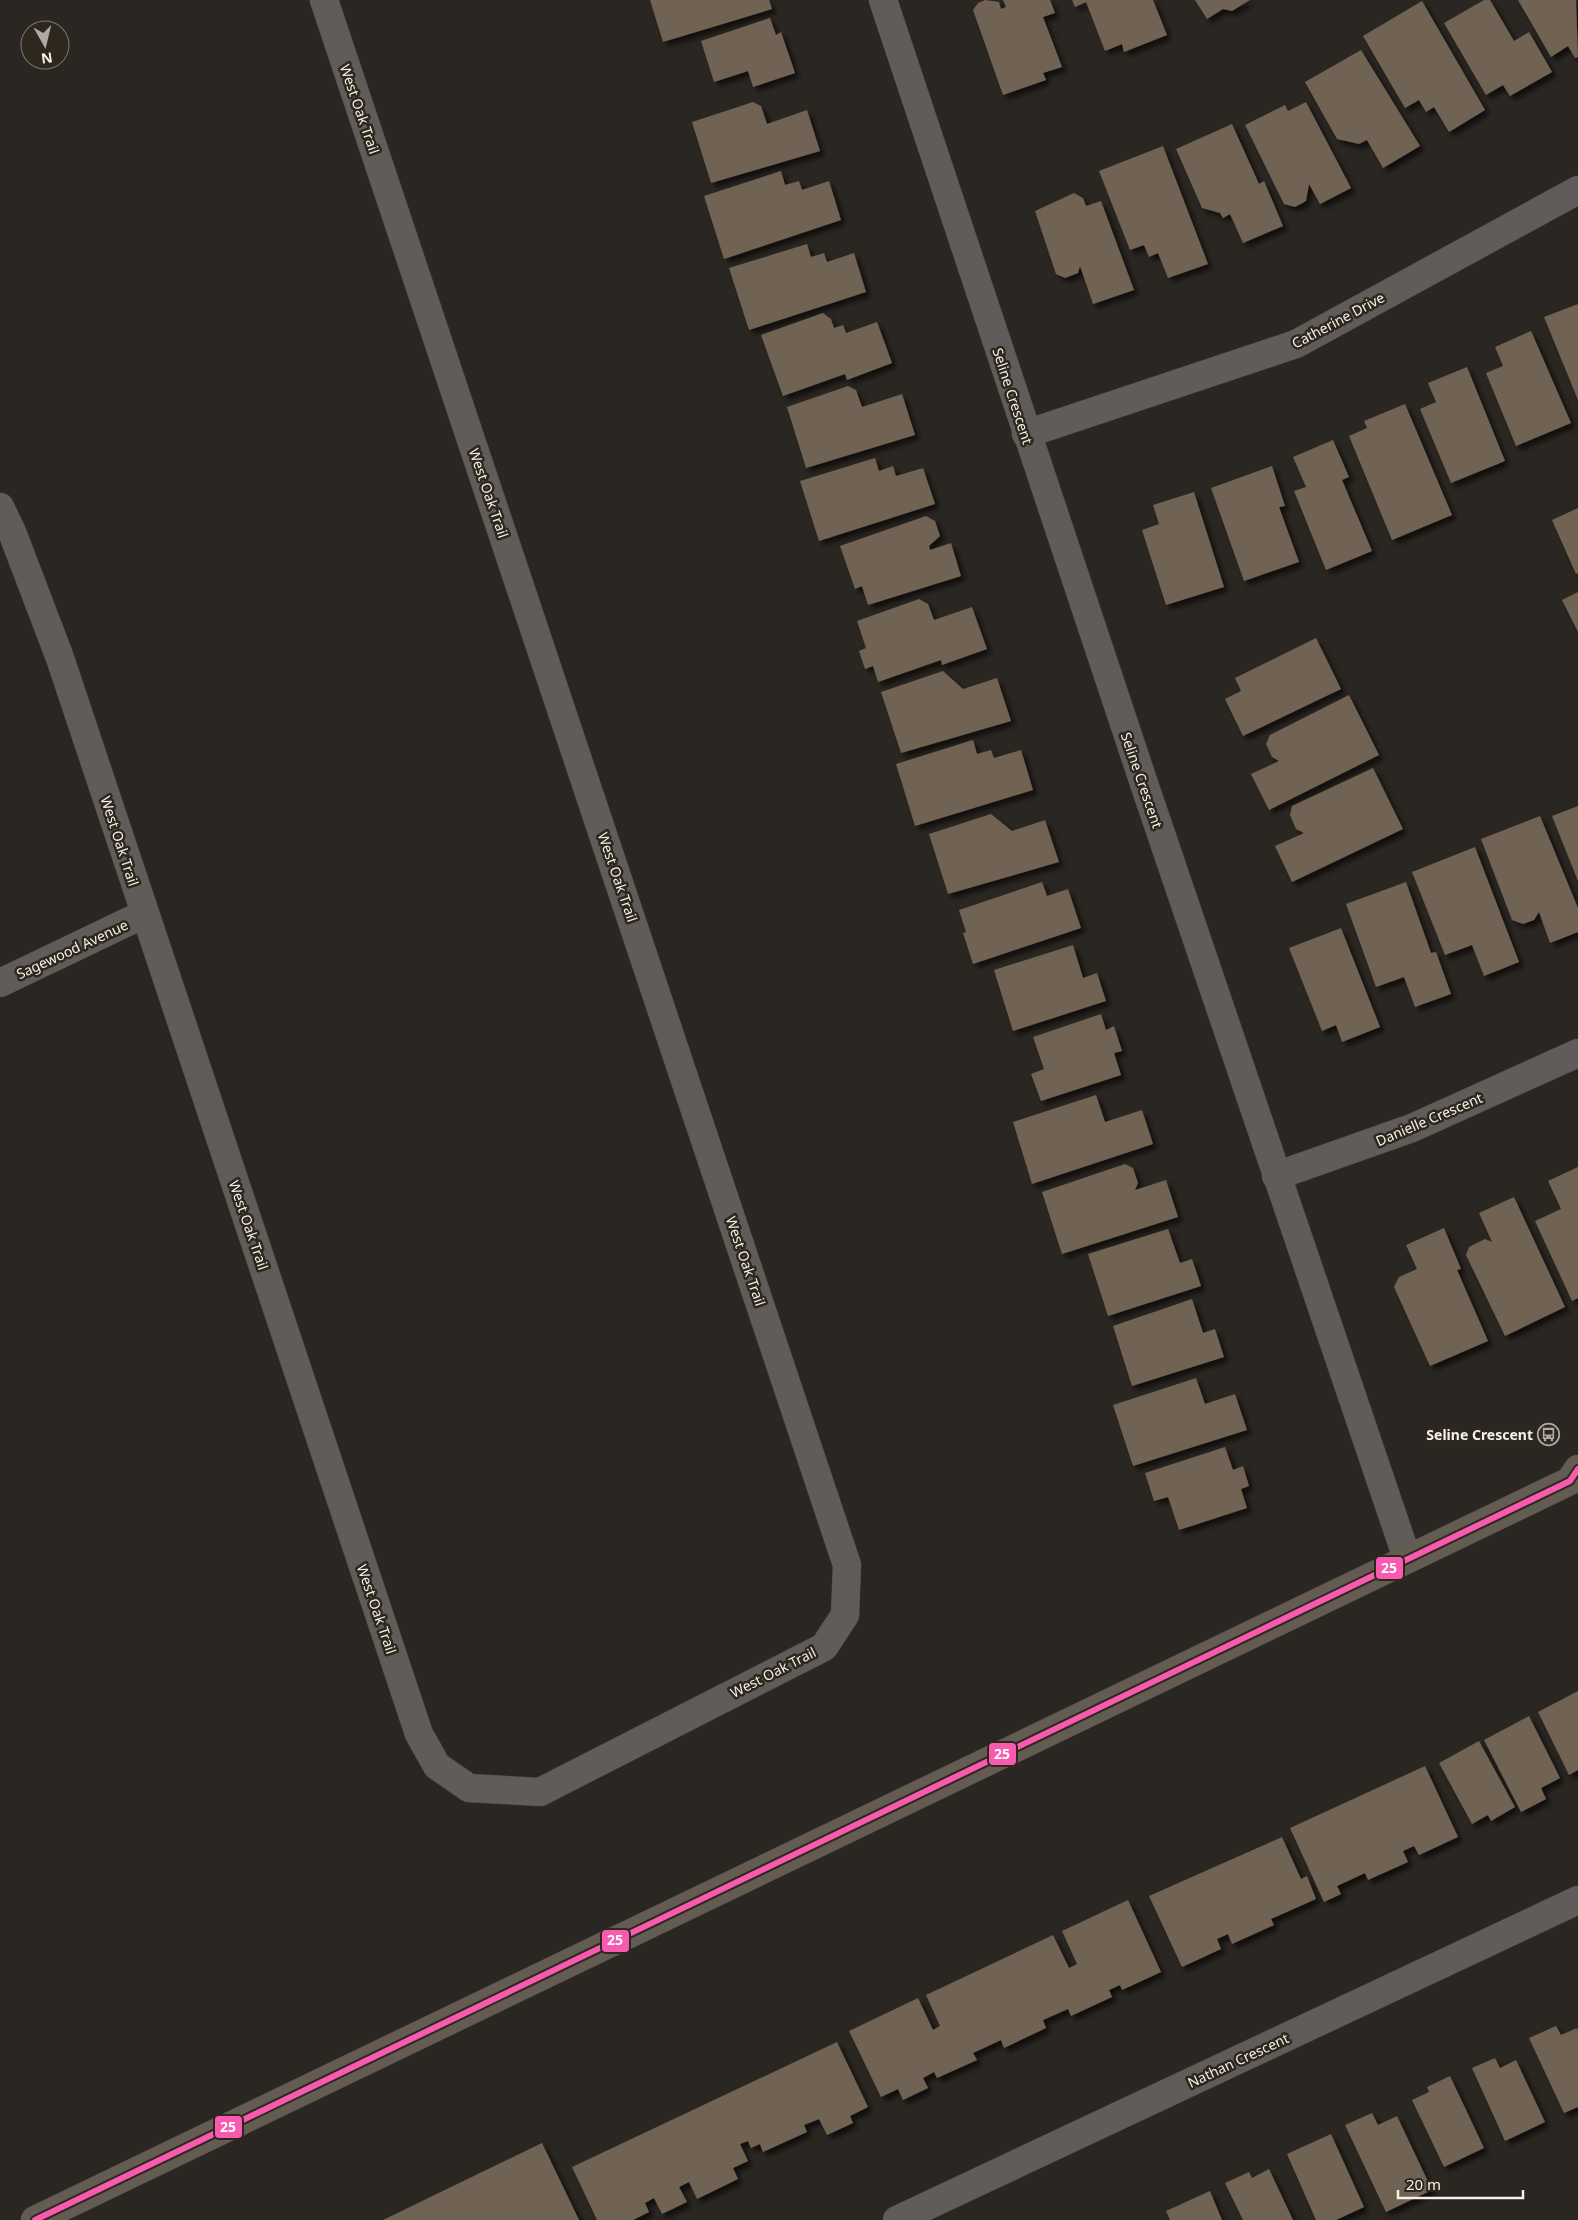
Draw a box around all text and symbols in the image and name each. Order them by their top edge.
north arrow [20,20,70,70]
text: N [40,48,54,69]
street label: West Oak Trail [336,62,384,156]
street label: Catherine Drive [1288,288,1388,352]
street label: Seline Crescent [988,345,1038,447]
street label: West Oak Trail [465,446,513,540]
street label: Seline Crescent [1117,729,1167,831]
street label: West Oak Trail [97,794,143,888]
street label: West Oak Trail [594,830,642,924]
street label: Sagewood Avenue [13,915,131,983]
street label: Danielle Crescent [1373,1088,1485,1150]
street label: West Oak Trail [225,1178,273,1272]
street label: West Oak Trail [722,1214,770,1308]
bus stop icon: Seline Crescent [1537,1422,1561,1446]
place label: Seline Crescent [1426,1425,1533,1444]
line badge: 25 [1375,1556,1404,1580]
text: 25 [1381,1558,1397,1577]
street label: West Oak Trail [353,1562,401,1656]
street label: West Oak Trail [727,1642,819,1702]
line badge: 25 [988,1742,1017,1766]
text: 25 [994,1744,1010,1763]
line badge: 25 [601,1929,630,1953]
text: 25 [607,1930,623,1949]
street label: Nathan Crescent [1184,2028,1292,2092]
line badge: 25 [214,2115,243,2139]
text: 25 [220,2117,236,2136]
scale bar [1398,2168,1523,2200]
text: 20 m [1406,2174,1441,2194]

